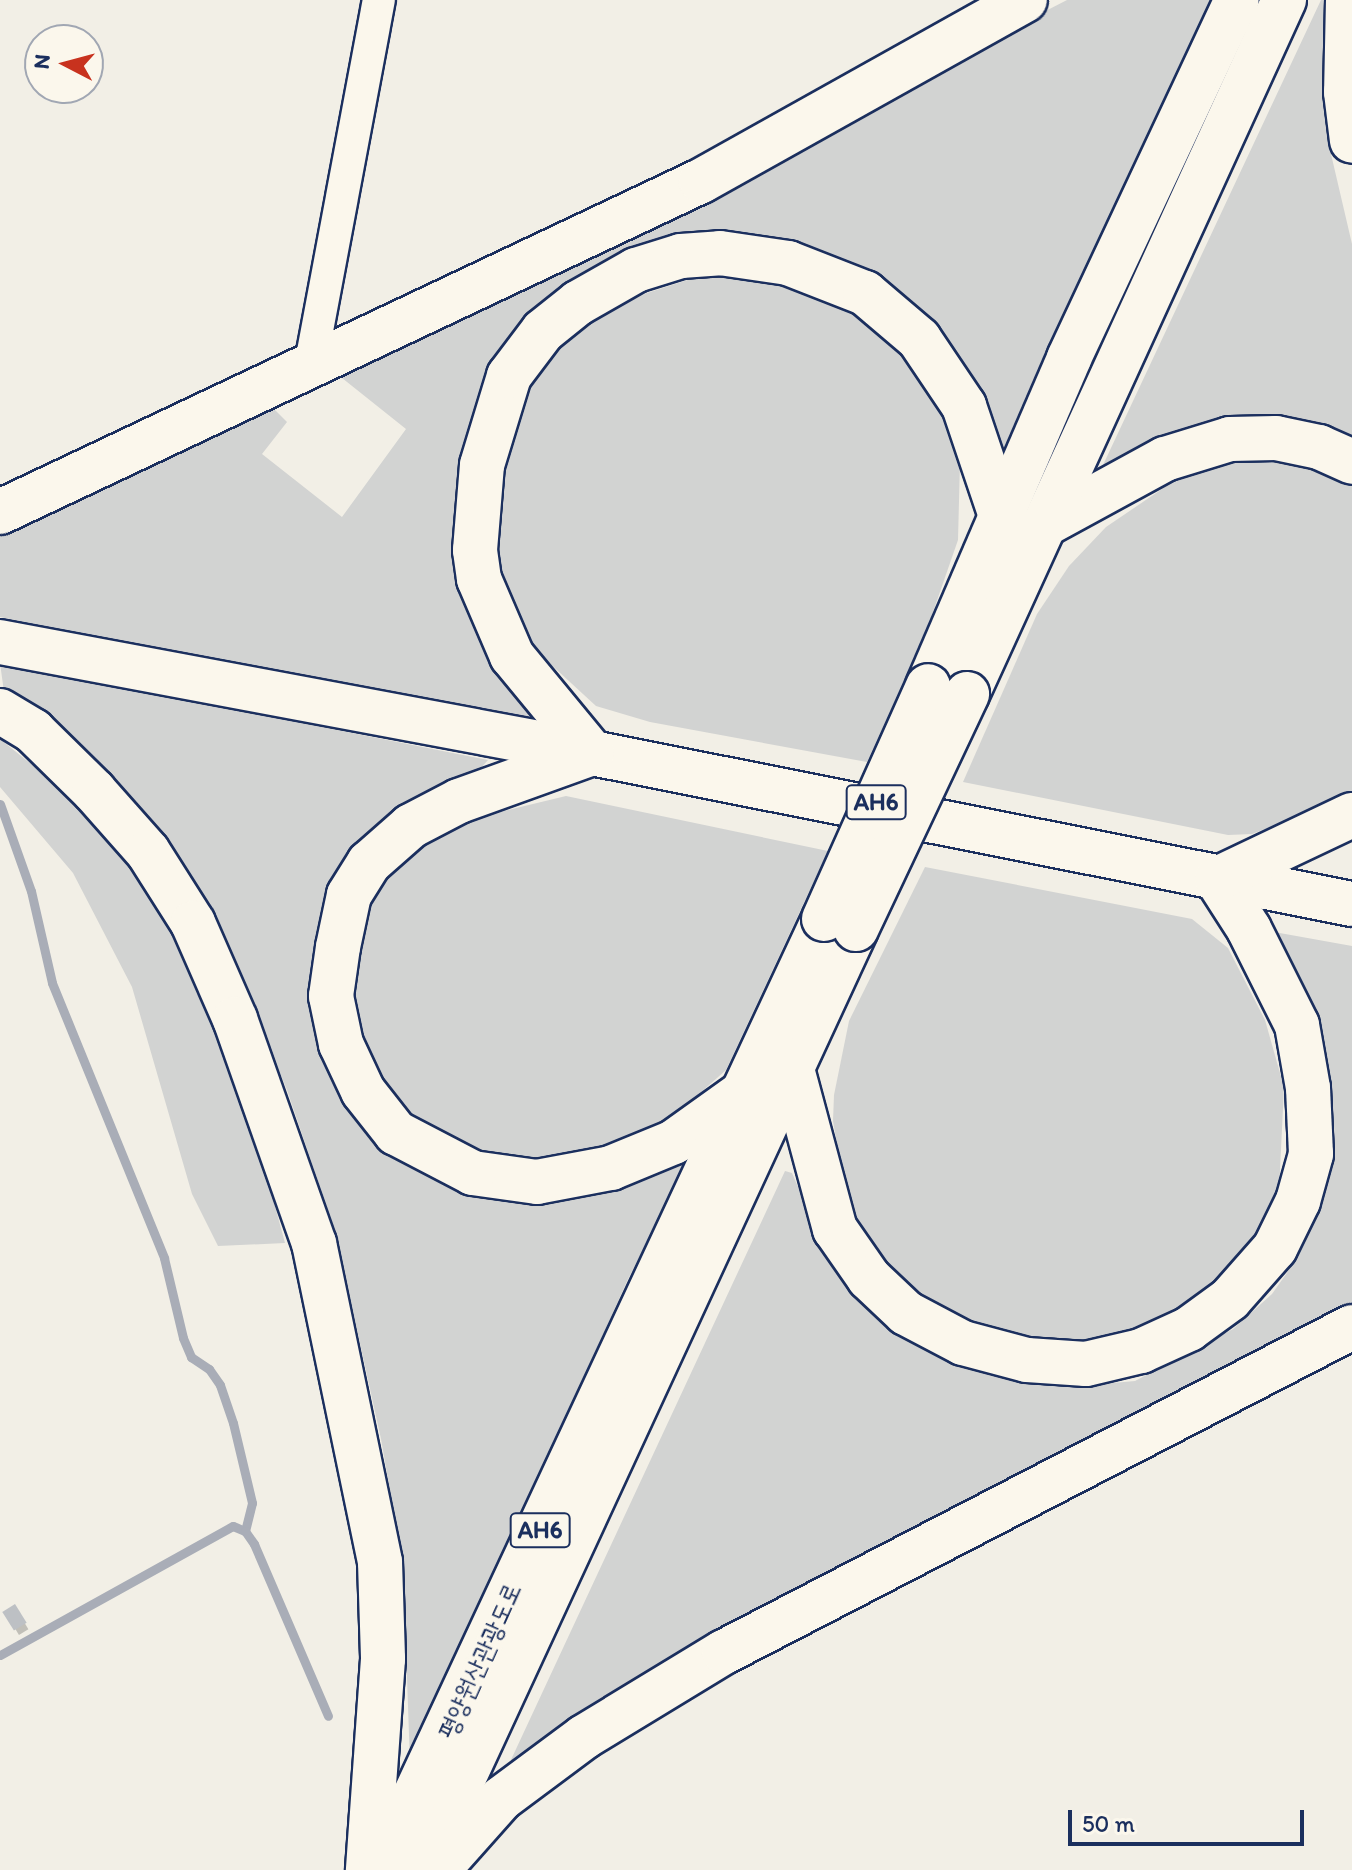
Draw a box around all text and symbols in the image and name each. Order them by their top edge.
north arrow [24,24,104,104]
text: N [27,53,56,70]
road number: AH6 [844,782,908,822]
road number: AH6 [508,1510,572,1550]
street label: 평양원산관광도로 [432,1578,528,1744]
scale bar [1072,1794,1308,1844]
text: 50 m [1082,1809,1135,1838]

